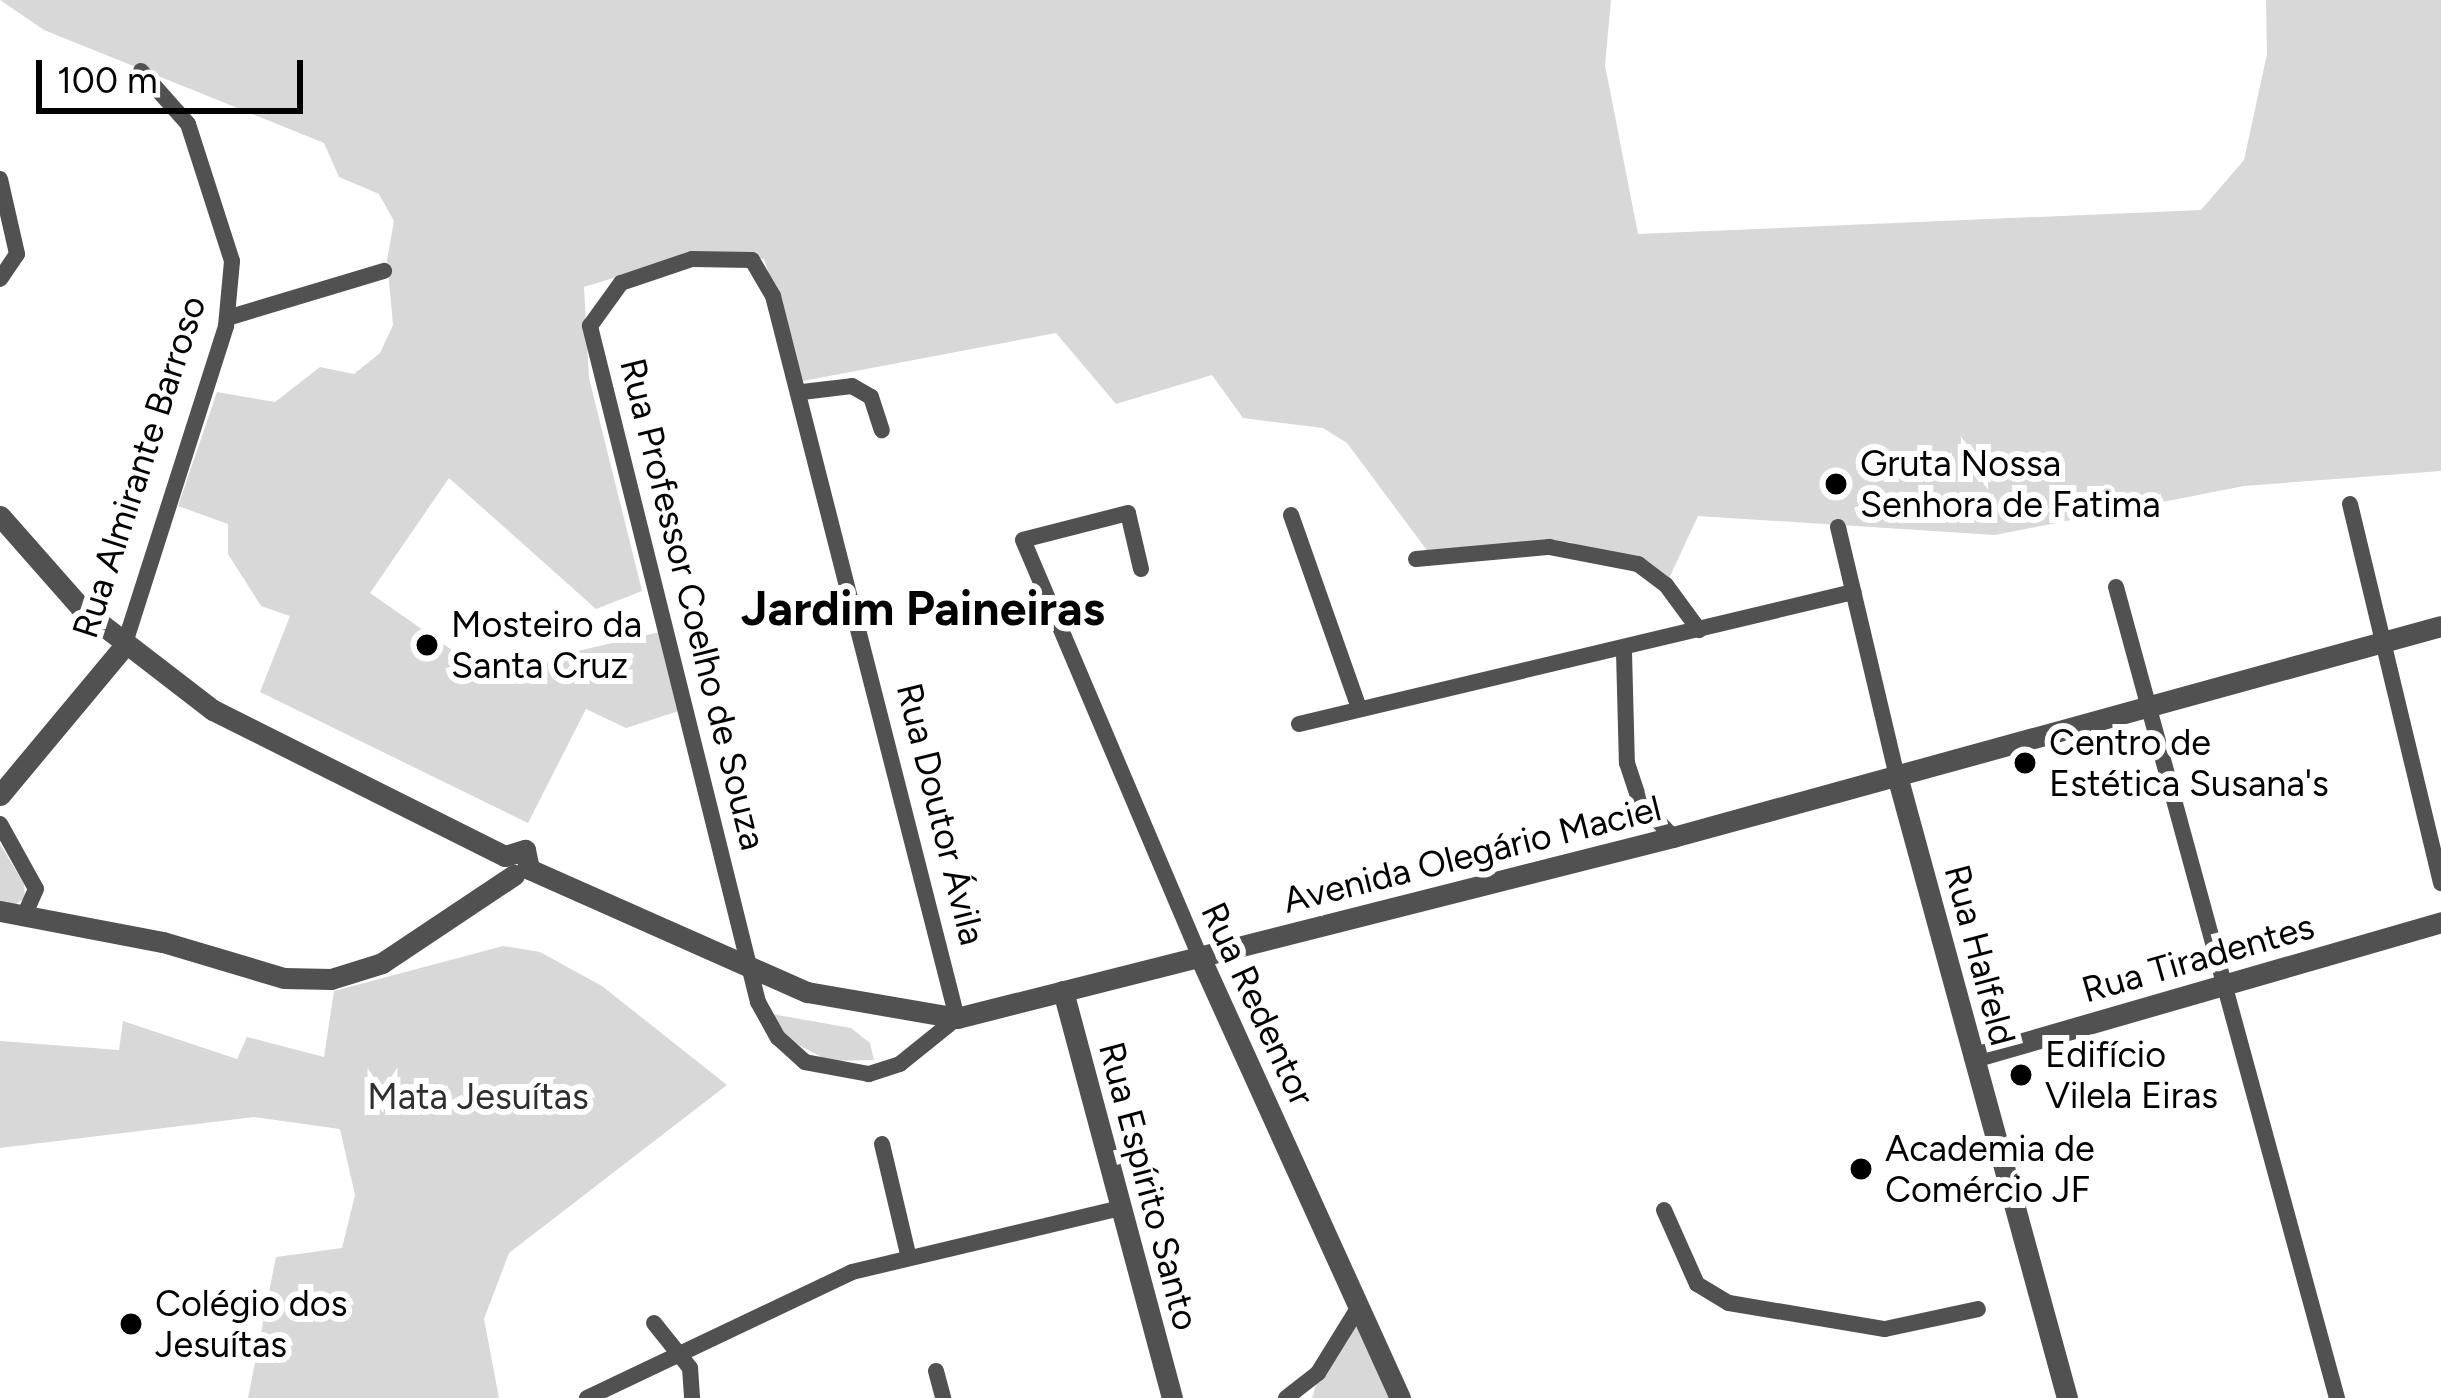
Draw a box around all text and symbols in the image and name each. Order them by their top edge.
scale bar [42,36,309,110]
text: 100 m [57,59,158,102]
street label: Rua Almirante Barroso [63,291,215,643]
street label: Rua Professor Coelho de Souza [611,354,775,854]
place label: Gruta Nossa Senhora de Fatima [1860,441,2161,526]
marker: Gruta Nossa Senhora de Fatima [1823,471,1849,497]
district label: Jardim Paineiras [741,580,1105,638]
place label: Mosteiro da Santa Cruz [451,602,642,687]
marker: Mosteiro da Santa Cruz [414,632,440,658]
street label: Rua Doutor Ávila [888,679,994,949]
place label: Centro de Estética Susana's [2049,720,2329,805]
marker: Centro de Estética Susana's [2012,750,2038,776]
street label: Avenida Olegário Maciel [1278,786,1666,922]
street label: Rua Halfeld [1935,860,2025,1050]
street label: Rua Redentor [1192,895,1324,1113]
street label: Rua Tiradentes [2077,904,2319,1012]
place label: Edifício Vilela Eiras [2045,1032,2218,1117]
street label: Rua Espírito Santo [1090,1037,1208,1335]
marker: Edifício Vilela Eiras [2008,1062,2034,1088]
park label: Mata Jesuítas [367,1075,589,1119]
place label: Academia de Comércio JF [1885,1126,2095,1211]
marker: Academia de Comércio JF [1848,1156,1874,1182]
place label: Colégio dos Jesuítas [155,1281,347,1366]
marker: Colégio dos Jesuítas [118,1311,144,1337]

